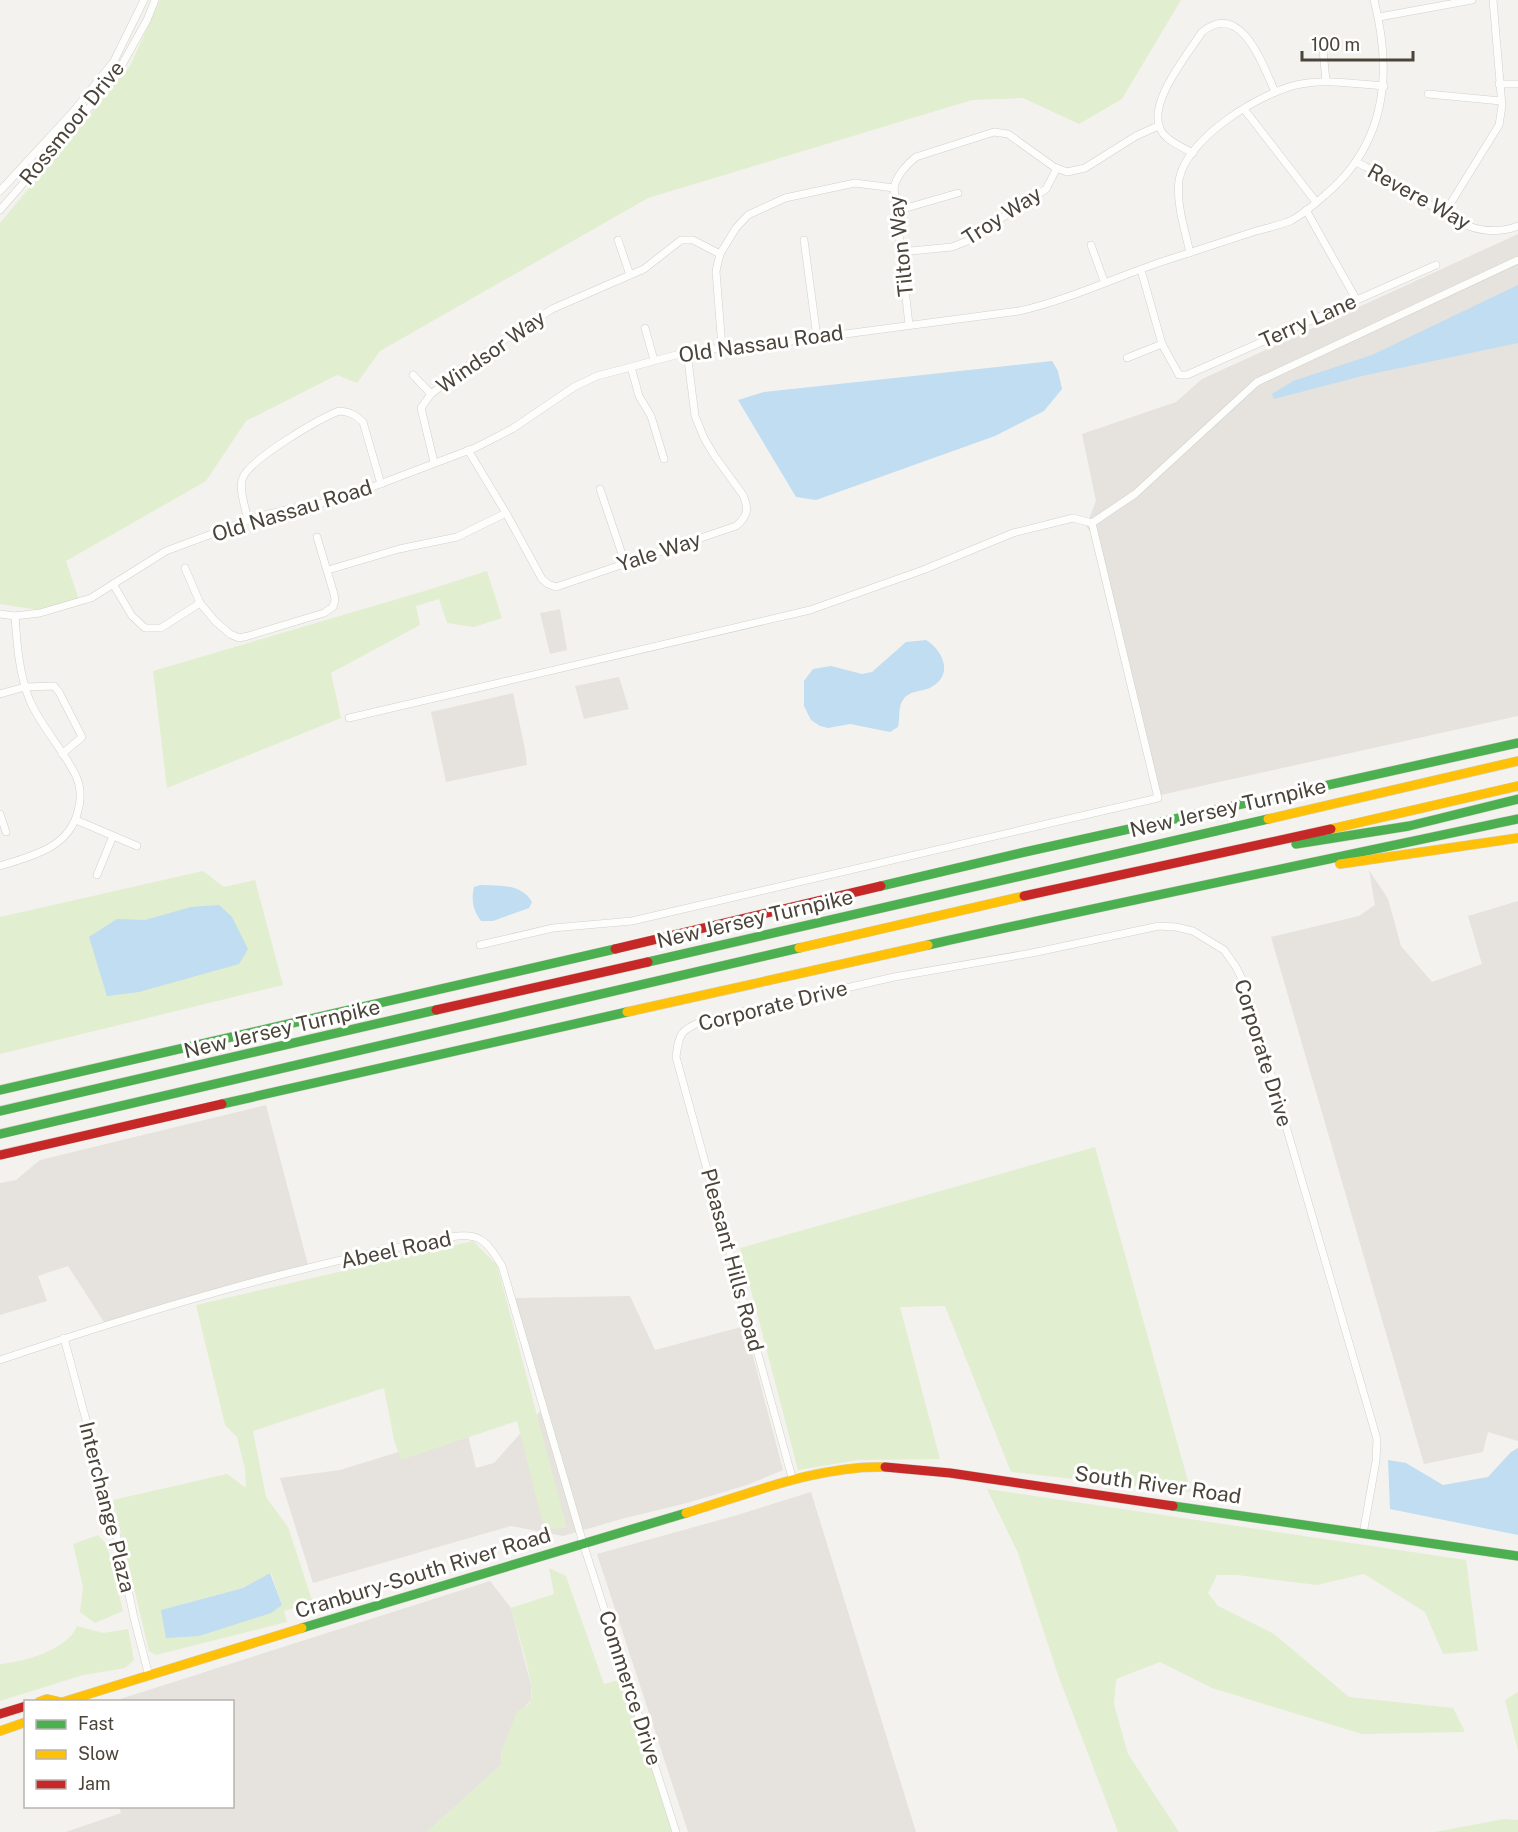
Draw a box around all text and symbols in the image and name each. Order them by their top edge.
scale bar [1302,24,1413,62]
text: 100 m [1311,34,1360,55]
street label: Rossmoor Drive [14,56,129,190]
street label: Revere Way [1363,158,1475,235]
street label: Troy Way [958,181,1046,250]
street label: Tilton Way [883,194,918,298]
street label: Terry Lane [1256,288,1360,353]
street label: Windsor Way [432,305,550,398]
street label: Old Nassau Road [677,320,845,367]
street label: Old Nassau Road [209,474,375,547]
street label: Yale Way [614,526,704,577]
street label: New Jersey Turnpike [1127,773,1328,842]
street label: New Jersey Turnpike [654,884,855,953]
street label: Corporate Drive [696,975,850,1036]
street label: Corporate Drive [1229,976,1298,1130]
street label: New Jersey Turnpike [181,994,382,1063]
street label: Pleasant Hills Road [696,1166,769,1354]
street label: Abeel Road [338,1226,453,1273]
street label: Interchange Plaza [74,1419,141,1595]
street label: South River Road [1073,1460,1243,1509]
street label: Cranbury-South River Road [292,1522,554,1623]
street label: Commerce Drive [594,1607,667,1768]
legend [24,1700,234,1808]
text: Fast [78,1713,114,1734]
text: Slow [78,1743,119,1764]
text: Jam [78,1773,111,1794]

